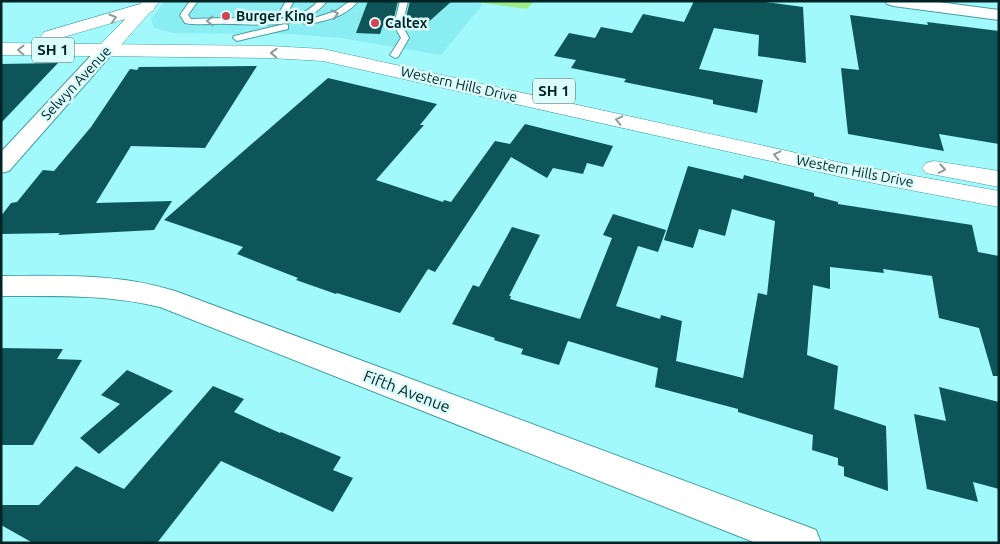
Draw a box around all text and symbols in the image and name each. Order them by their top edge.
place label: Burger King [236,8,314,24]
one-way arrow [331,9,339,19]
marker: Burger King [220,10,232,22]
one-way arrow [109,14,117,24]
place label: Caltex [385,15,428,31]
one-way arrow [206,16,214,26]
marker: Caltex [369,17,381,29]
road number: SH 1 [32,38,74,62]
street label: Selwyn Avenue [38,43,114,123]
one-way arrow [17,44,25,55]
one-way arrow [270,47,278,58]
street label: Western Hills Drive [399,63,519,105]
road number: SH 1 [533,78,575,104]
one-way arrow [614,115,623,126]
one-way arrow [773,151,782,161]
street label: Western Hills Drive [795,152,915,190]
one-way arrow [937,164,946,174]
street label: Fifth Avenue [361,366,453,416]

